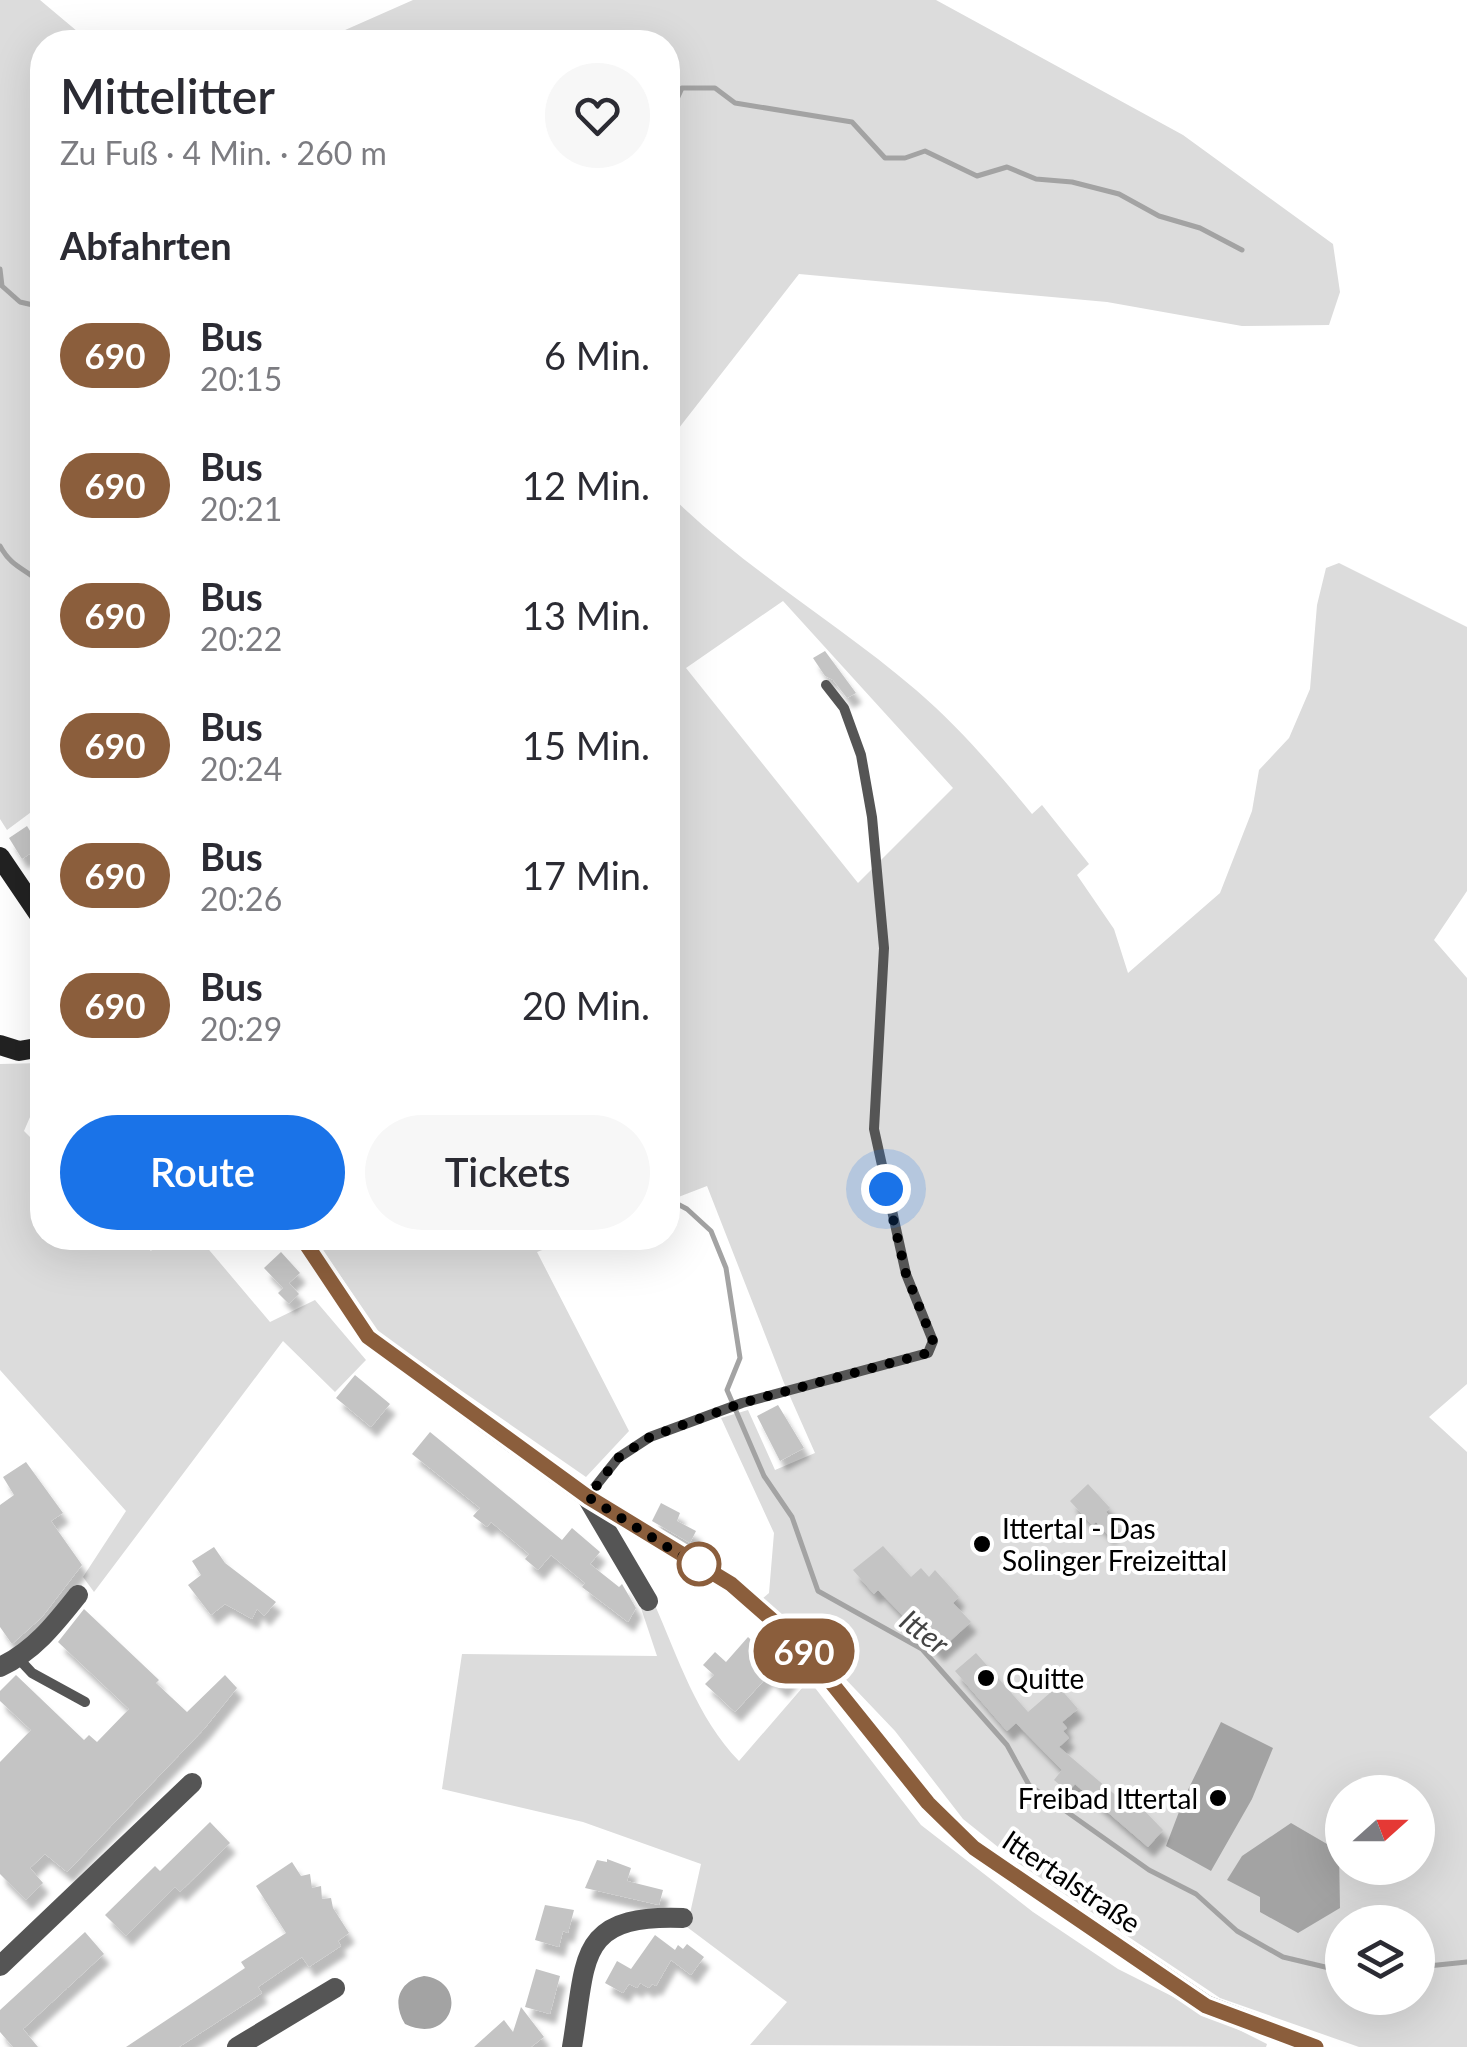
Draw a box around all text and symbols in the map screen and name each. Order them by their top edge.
button: heart [545,63,650,168]
text: Mittelitter [60,67,275,124]
text: Zu Fuß · 4 Min. · 260 m [60,133,387,172]
text: Abfahrten [60,222,232,268]
text: Bus [200,313,263,359]
text: 6 Min. [544,332,650,378]
text: 690 [85,334,145,376]
text: 20:15 [200,359,282,398]
text: Bus [200,443,263,489]
text: 12 Min. [522,462,650,508]
text: 690 [85,464,145,506]
text: 20:21 [200,489,282,528]
text: Bus [200,573,263,619]
text: 13 Min. [522,592,650,638]
text: 690 [85,594,145,636]
text: 20:22 [200,619,282,658]
text: Bus [200,703,263,749]
text: 15 Min. [522,722,650,768]
text: 690 [85,724,145,766]
text: 20:24 [200,749,282,788]
text: Bus [200,833,263,879]
text: 17 Min. [522,852,650,898]
text: 690 [85,854,145,896]
text: 20:26 [200,879,282,918]
text: Bus [200,963,263,1009]
text: 20 Min. [522,982,650,1028]
text: 690 [85,984,145,1026]
text: 20:29 [200,1009,282,1048]
button: Route [60,1115,345,1230]
button: Tickets [365,1115,650,1230]
your location [861,1164,911,1214]
place label: Ittertal - Das Solinger Freizeittal [1002,1511,1227,1577]
marker: Ittertal - Das Solinger Freizeittal [971,1533,993,1555]
unlabelled marker [678,1543,720,1585]
water label: Itter [894,1601,957,1661]
line badge: 690 [746,1618,862,1684]
text: 690 [774,1630,834,1672]
place label: Quitte [1006,1661,1084,1695]
marker: Quitte [975,1667,997,1689]
north arrow [1325,1775,1435,1885]
map controls [1325,1775,1435,2015]
place label: Freibad Ittertal [1018,1781,1198,1815]
marker: Freibad Ittertal [1207,1787,1229,1809]
street label: Ittertalstraße [997,1822,1147,1940]
button: layers [1325,1905,1435,2015]

